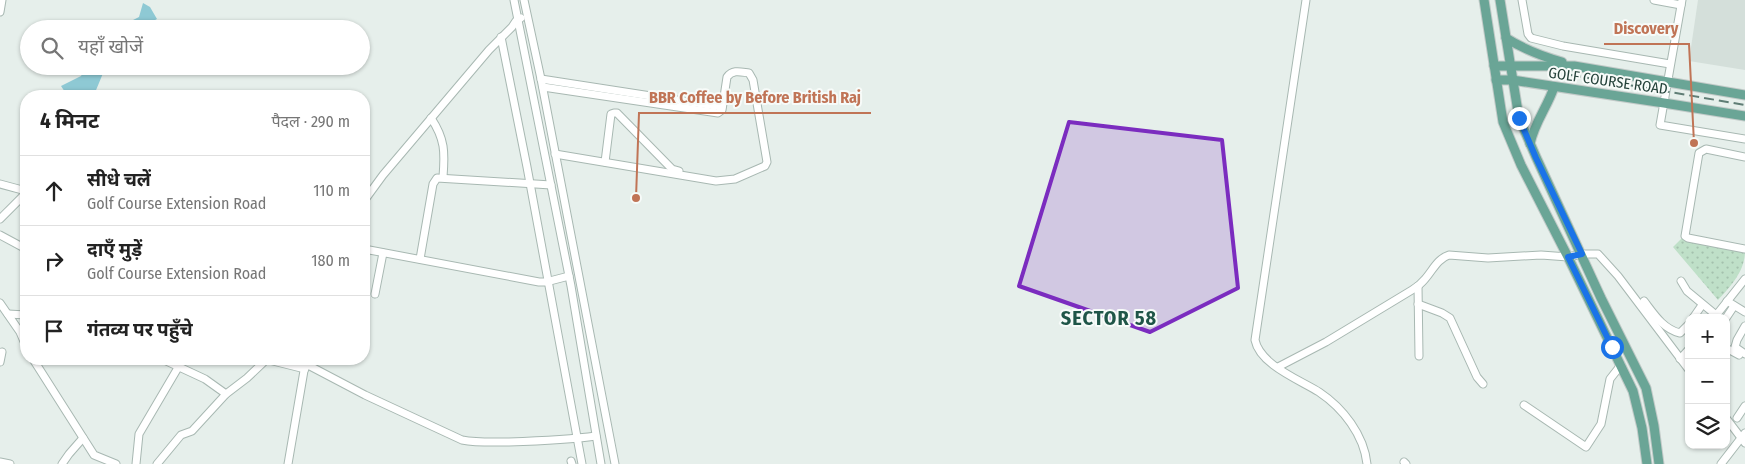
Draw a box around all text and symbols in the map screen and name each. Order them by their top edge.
callout: Discovery [1604,13,1689,44]
text: Discovery [1614,19,1679,38]
search box [20,20,370,75]
icon: search [38,34,66,62]
text: यहाँ खोजें [78,35,143,58]
street label: GOLF COURSE ROAD [1547,64,1669,98]
callout: BBR Coffee by Before British Raj [639,82,871,113]
text: BBR Coffee by Before British Raj [649,88,861,107]
route end [1508,107,1531,130]
text: 4 मिनट [40,108,99,134]
text: पैदल · 290 m [272,112,350,131]
text: सीधे चलें [87,168,151,191]
icon: ahead [40,177,68,205]
text: 110 m [313,181,350,200]
text: Golf Course Extension Road [87,194,266,213]
text: दाएँ मुड़ें [87,238,142,261]
icon: right [40,247,68,275]
text: 180 m [311,251,350,270]
text: Golf Course Extension Road [87,264,266,283]
district label: SECTOR 58 [1061,306,1157,330]
map controls [1685,314,1730,449]
button: + [1685,314,1730,359]
icon: arrive [40,317,68,345]
text: गंतव्य पर पहुँचे [87,318,193,341]
route start [1601,336,1624,359]
button: − [1685,359,1730,404]
button: layers [1685,404,1730,449]

